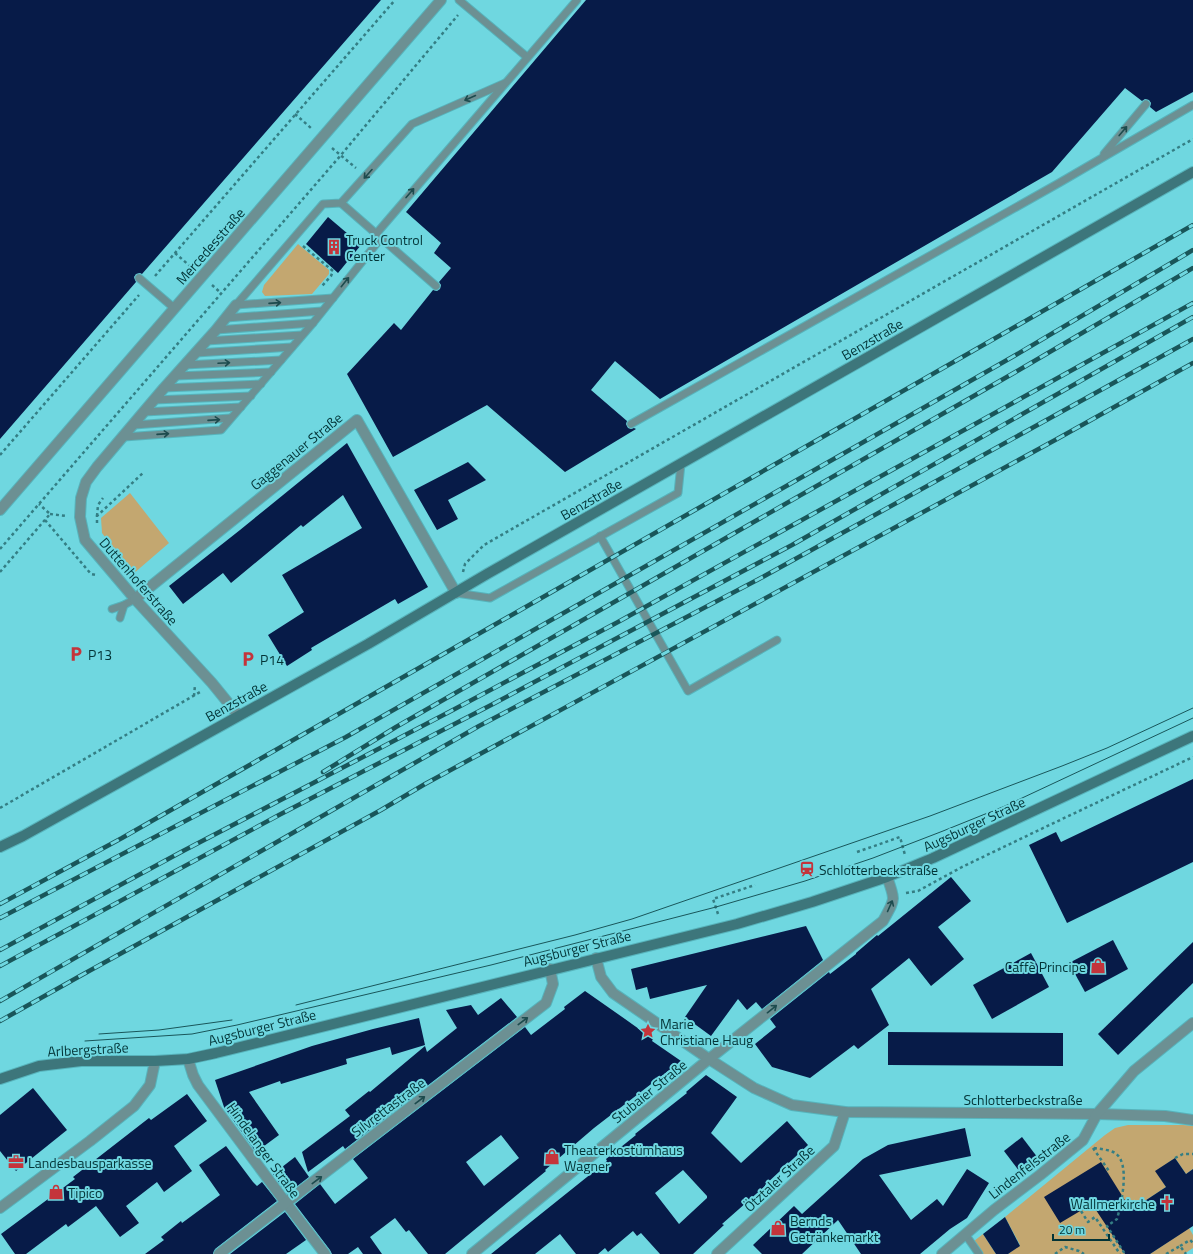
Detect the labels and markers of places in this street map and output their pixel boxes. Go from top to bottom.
place label: Truck Control Center [346,229,423,266]
building icon: Truck Control Center [325,238,343,256]
place label: P13 [88,644,112,665]
parking icon: P13 [67,645,85,663]
place label: P14 [260,649,284,670]
parking icon: P14 [239,650,257,668]
place label: Schlotterbeckstraße [819,859,938,880]
station icon: Schlotterbeckstraße [798,860,816,878]
place label: Caffè Principe [1005,956,1086,977]
shop icon: Caffè Principe [1089,957,1107,975]
place label: Marie Christiane Haug [660,1013,753,1050]
place icon: Marie Christiane Haug [639,1022,657,1040]
place label: Theaterkostümhaus Wagner [564,1139,683,1176]
shop icon: Theaterkostümhaus Wagner [543,1148,561,1166]
place label: Landesbausparkasse [28,1152,152,1173]
office icon: Landesbausparkasse [7,1153,25,1171]
place label: Tipico [68,1182,102,1203]
shop icon: Tipico [47,1183,65,1201]
place label: Wallmerkirche [1071,1193,1155,1214]
church icon: Wallmerkirche [1158,1194,1176,1212]
place label: Bernds Getränkemarkt [790,1210,879,1247]
shop icon: Bernds Getränkemarkt [769,1219,787,1237]

